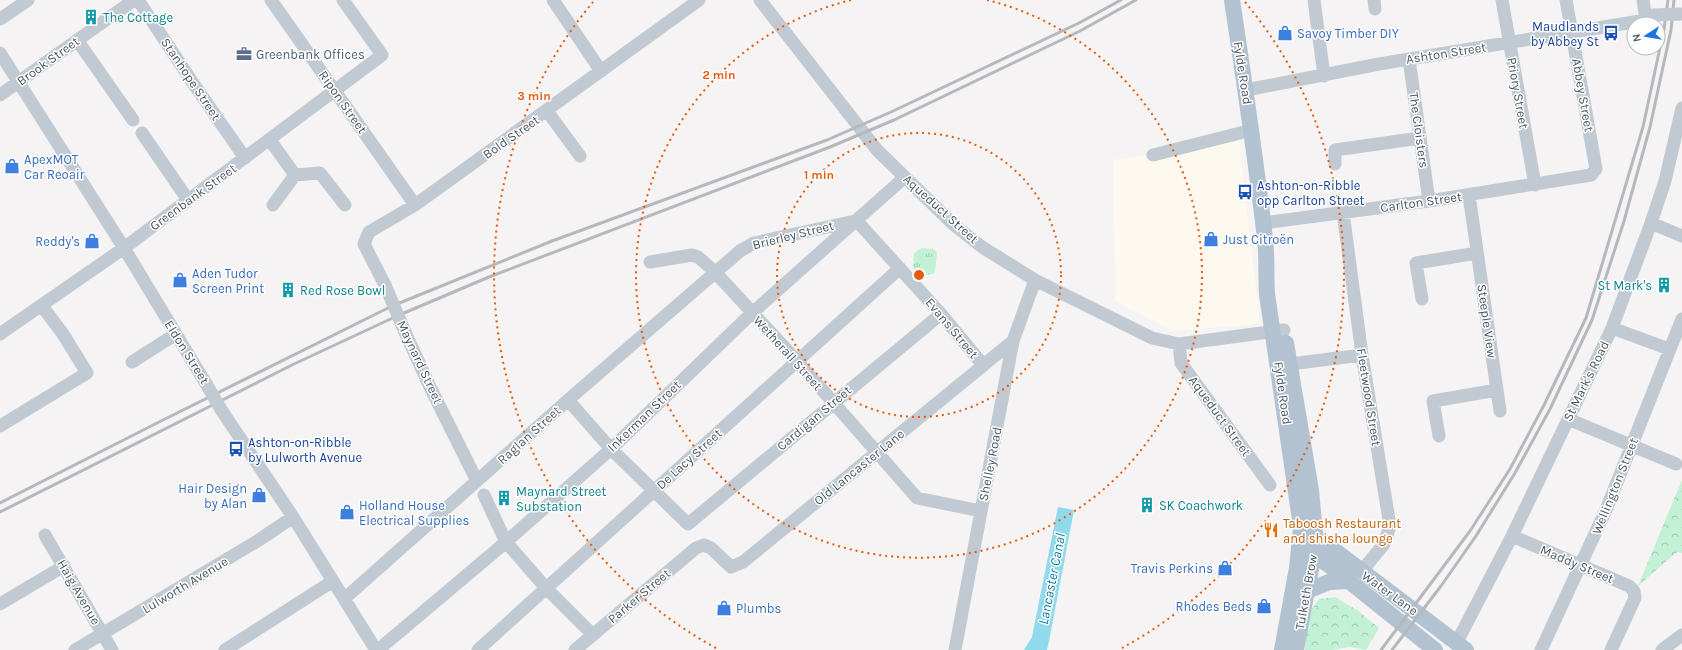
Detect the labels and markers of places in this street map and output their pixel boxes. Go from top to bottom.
building icon: The Cottage [82,8,100,26]
place label: The Cottage [103,10,173,25]
place label: Maudlands by Abbey St [1531,19,1599,49]
shop icon: Savoy Timber DIY [1276,24,1294,42]
bus stop icon: Maudlands by Abbey St [1602,24,1620,42]
place label: Savoy Timber DIY [1297,26,1399,41]
office icon: Greenbank Offices [235,45,253,63]
place label: Greenbank Offices [256,47,365,62]
place label: ApexMOT Car Reoair [24,152,85,182]
shop icon: ApexMOT Car Reoair [3,157,21,175]
place label: Ashton-on-Ribble opp Carlton Street [1257,178,1365,208]
bus stop icon: Ashton-on-Ribble opp Carlton Street [1236,183,1254,201]
shop icon: Just Citroën [1202,230,1220,248]
shop icon: Reddy's [83,232,101,250]
place label: Just Citroën [1223,232,1294,247]
place label: Reddy's [35,234,80,249]
place label: Aden Tudor Screen Print [192,266,264,296]
centre of rings [912,268,926,282]
shop icon: Aden Tudor Screen Print [171,271,189,289]
building icon: St Mark's [1655,276,1673,294]
place label: St Mark's [1597,278,1652,293]
building icon: Red Rose Bowl [279,281,297,299]
place label: Red Rose Bowl [300,283,385,298]
place label: Ashton-on-Ribble by Lulworth Avenue [248,435,363,465]
bus stop icon: Ashton-on-Ribble by Lulworth Avenue [227,440,245,458]
place label: Hair Design by Alan [178,481,247,511]
place label: Maynard Street Substation [516,484,607,514]
shop icon: Hair Design by Alan [250,486,268,504]
building icon: Maynard Street Substation [495,489,513,507]
building icon: SK Coachwork [1138,496,1156,514]
place label: Holland House Electrical Supplies [359,498,469,528]
place label: SK Coachwork [1159,498,1243,513]
shop icon: Holland House Electrical Supplies [338,503,356,521]
place label: Taboosh Restaurant and shisha lounge [1283,516,1401,546]
restaurant icon: Taboosh Restaurant and shisha lounge [1262,521,1280,539]
shop icon: Travis Perkins [1216,559,1234,577]
place label: Travis Perkins [1131,561,1213,576]
shop icon: Rhodes Beds [1255,597,1273,615]
shop icon: Plumbs [715,599,733,617]
place label: Rhodes Beds [1176,599,1252,614]
place label: Plumbs [736,601,782,616]

